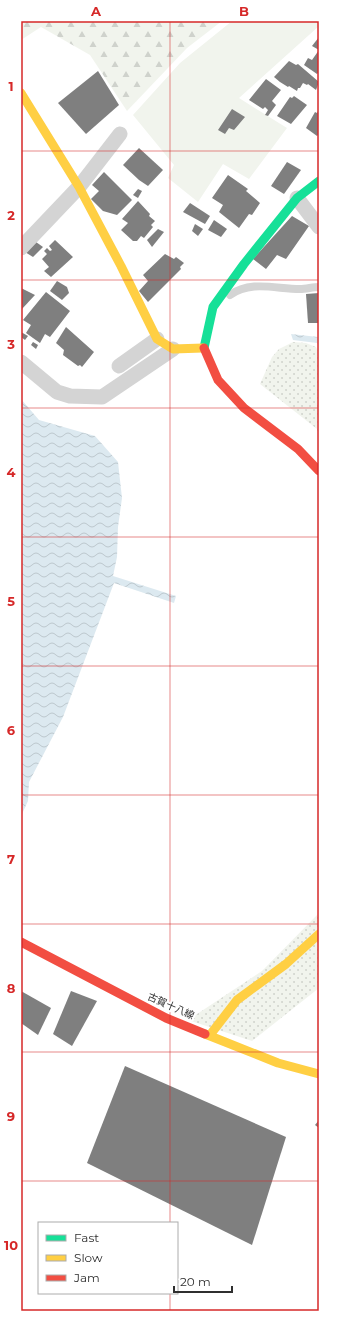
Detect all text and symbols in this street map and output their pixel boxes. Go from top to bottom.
text: A [90,3,102,19]
text: B [239,3,249,19]
text: 1 [8,78,14,94]
text: 2 [7,207,15,223]
text: 3 [6,336,15,352]
text: 4 [7,464,16,480]
text: 5 [7,593,15,609]
text: 6 [7,722,16,738]
text: 7 [7,851,15,867]
text: 8 [7,980,16,996]
street label: 古賀十八線 [146,990,196,1022]
text: 9 [7,1108,15,1124]
legend [38,1222,178,1294]
text: Fast [74,1230,99,1245]
text: 10 [4,1237,18,1253]
text: Slow [74,1250,103,1265]
scale bar [174,1268,232,1294]
text: Jam [73,1270,100,1285]
text: 20 m [180,1274,211,1289]

